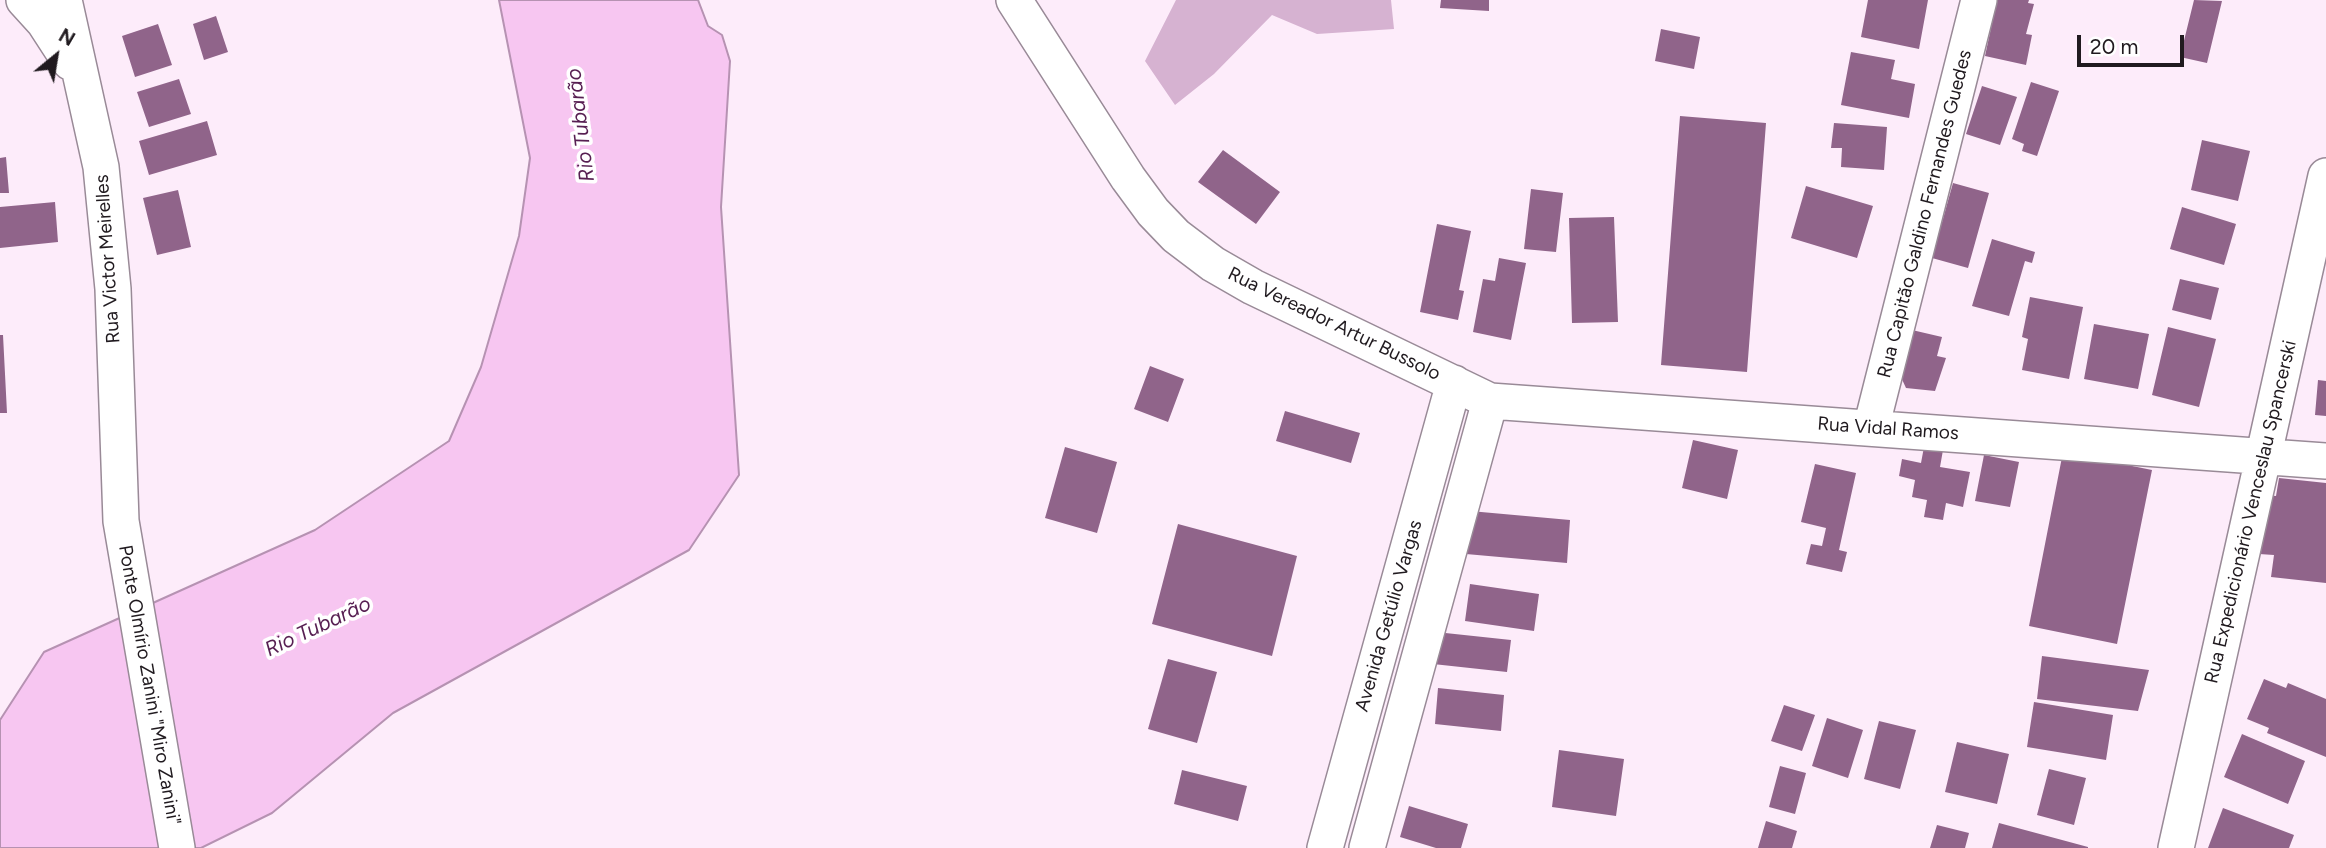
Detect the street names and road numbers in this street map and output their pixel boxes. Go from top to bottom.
street label: Rua Capitão Galdino Fernandes Guedes [1873,48,1977,380]
street label: Rua Victor Meirelles [91,174,125,344]
street label: Rua Vereador Artur Bussolo [1224,263,1444,385]
street label: Rua Expedicionário Venceslau Spancerski [2200,338,2302,686]
street label: Rua Vidal Ramos [1816,413,1960,445]
street label: Avenida Getúlio Vargas [1351,518,1427,714]
street label: Ponte Olmírio Zanini "Miro Zanini" [113,543,185,827]

